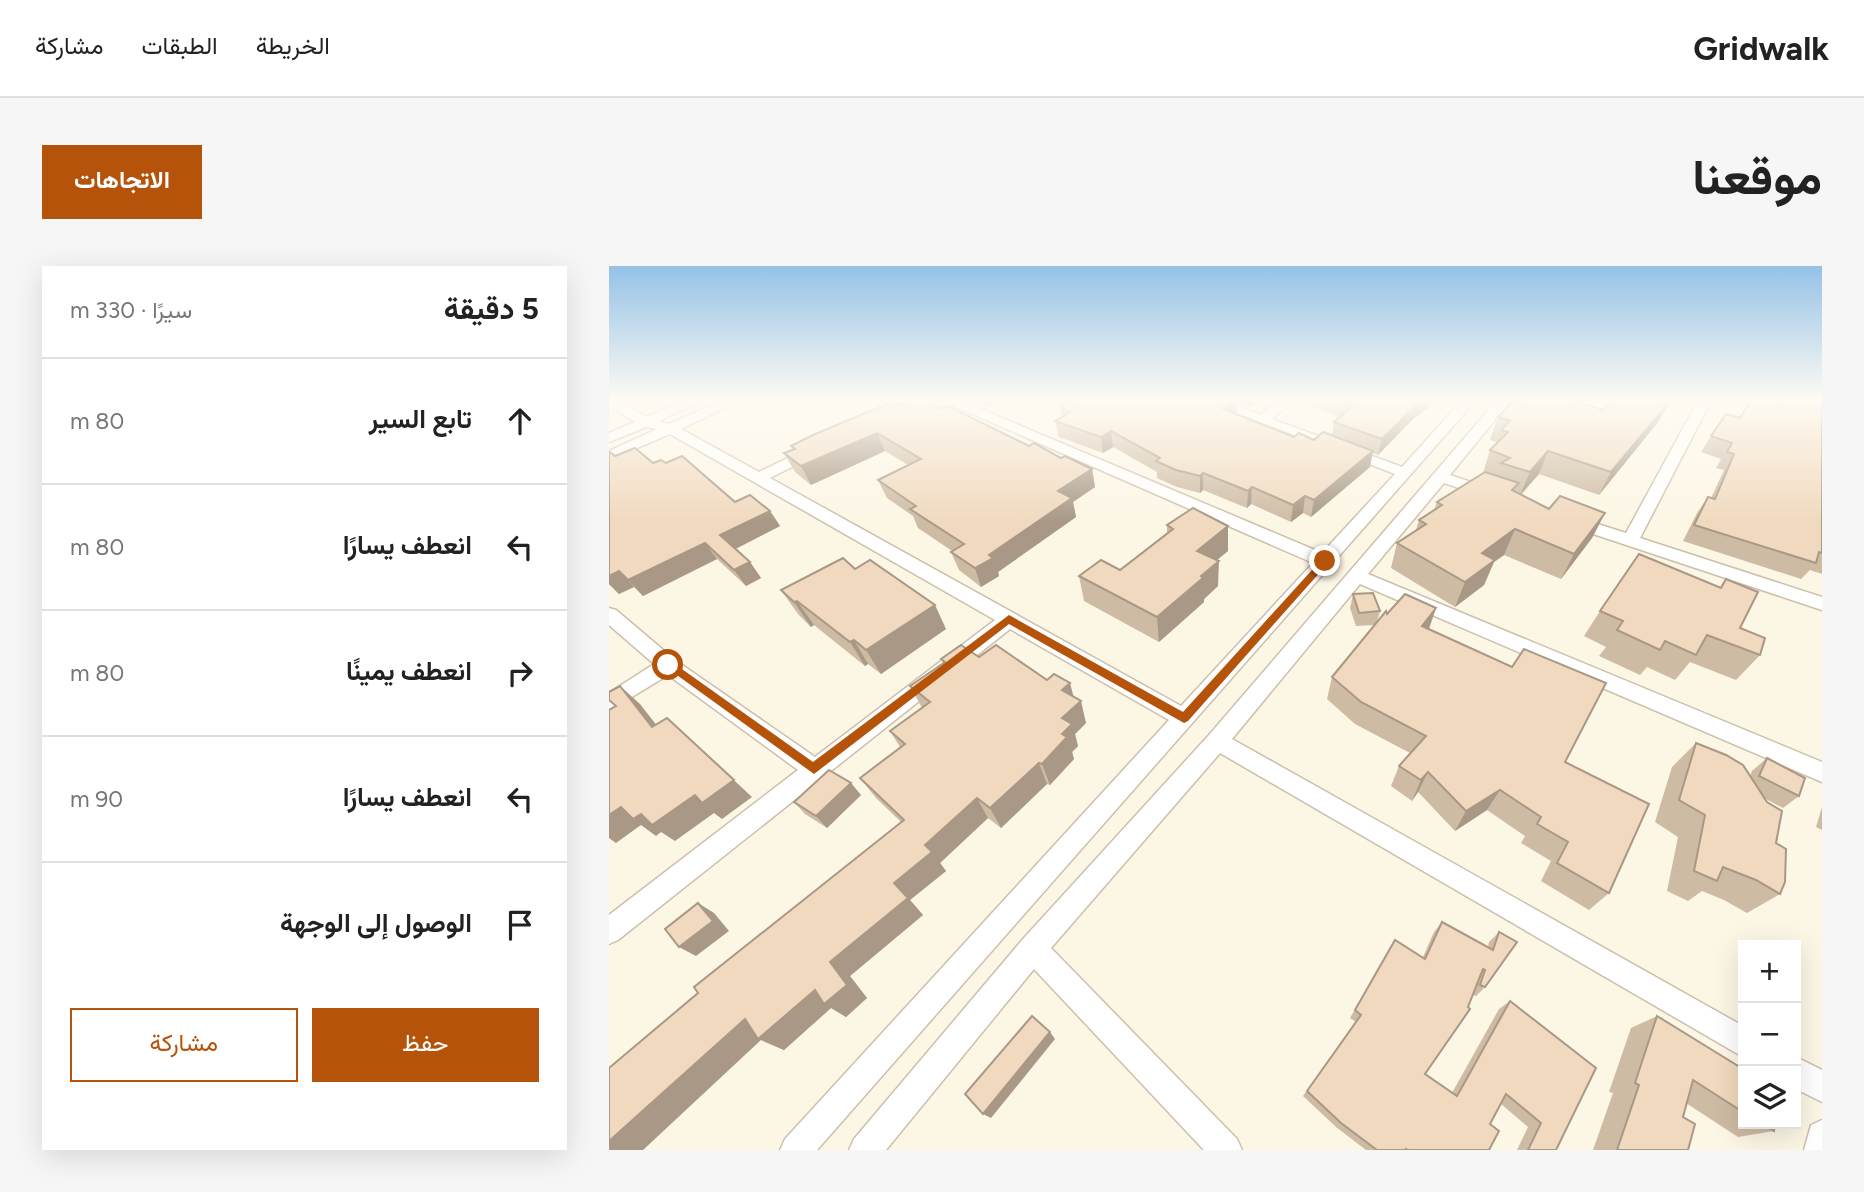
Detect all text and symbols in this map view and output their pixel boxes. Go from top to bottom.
text: Gridwalk [1693,29,1829,68]
text: مشاركة [35,31,103,60]
text: الطبقات [141,31,218,60]
text: الخريطة [256,31,330,60]
button: الاتجاهات [42,145,202,219]
text: موقعنا [1692,147,1822,206]
text: 5 دقيقة [444,290,539,327]
text: سيرًا · 330 m [70,296,192,324]
icon: ahead [501,402,539,440]
text: تابع السير [369,403,472,435]
text: 80 m [70,407,124,435]
icon: left [501,528,539,566]
text: انعطف يسارًا [343,529,472,561]
text: 80 m [70,533,124,561]
route end [1309,545,1340,576]
route start [652,649,683,680]
icon: right [501,654,539,692]
text: انعطف يمينًا [346,655,472,687]
text: 80 m [70,659,124,687]
icon: left [501,780,539,818]
text: انعطف يسارًا [343,781,472,813]
text: 90 m [70,785,123,813]
icon: arrive [501,906,539,944]
text: الوصول إلى الوجهة [280,907,472,939]
map controls [1738,940,1801,1129]
button: + [1738,940,1801,1003]
button: − [1738,1003,1801,1066]
button: مشاركة [70,1008,298,1082]
button: حفظ [312,1008,539,1082]
button: layers [1738,1066,1801,1129]

